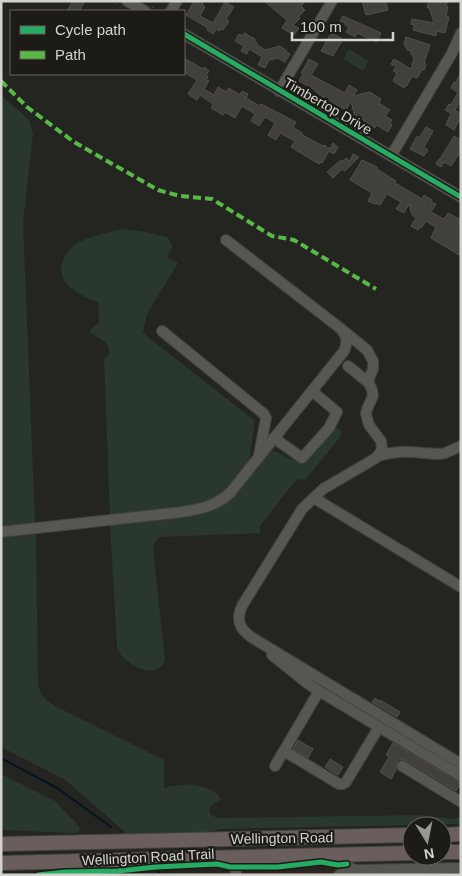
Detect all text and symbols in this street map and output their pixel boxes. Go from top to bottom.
legend [10,10,185,75]
scale bar [292,10,393,42]
text: 100 m [300,18,342,35]
text: Cycle path [55,21,126,38]
text: Path [55,46,86,63]
street label: Timbertop Drive [281,74,375,138]
north arrow [402,816,452,866]
street label: Wellington Road [231,829,333,847]
text: N [423,845,436,863]
street label: Wellington Road Trail [81,846,215,868]

